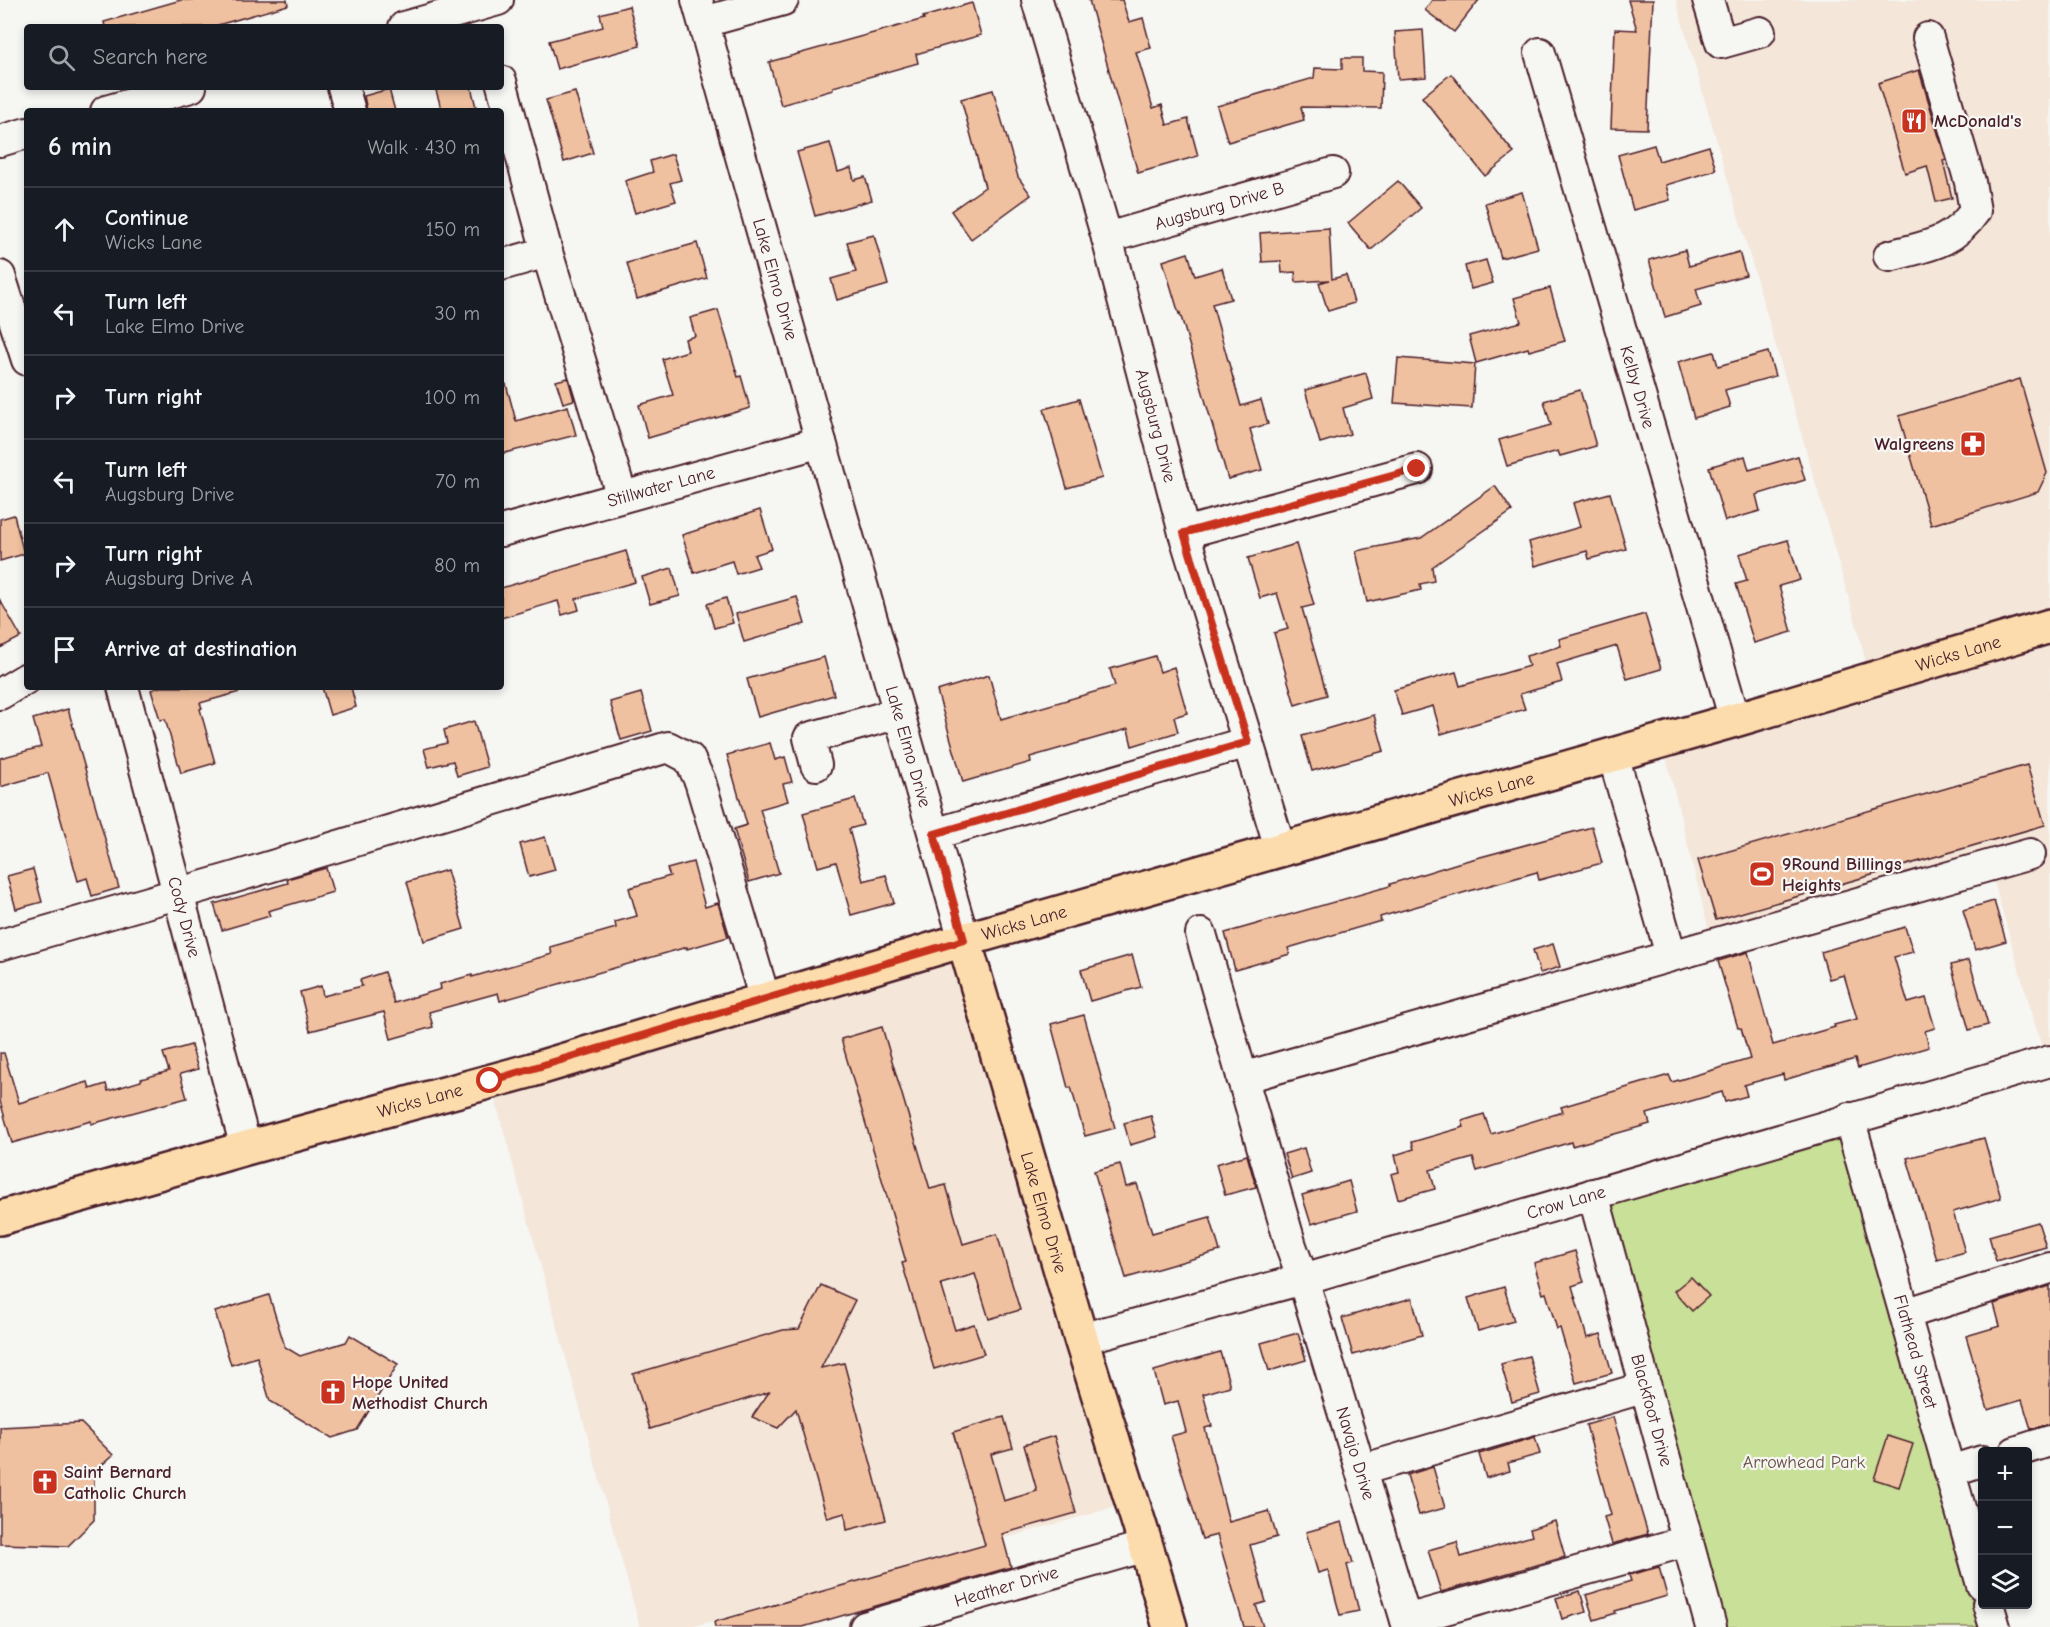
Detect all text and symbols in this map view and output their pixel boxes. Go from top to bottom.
search box [24,24,504,90]
icon: search [45,41,78,74]
text: Search here [93,44,208,70]
restaurant icon: McDonald's [1899,106,1929,136]
place label: McDonald's [1934,111,2022,132]
text: 6 min [48,132,112,162]
text: Walk · 430 m [368,136,480,159]
street label: Augsburg Drive B [1152,178,1287,235]
text: Continue [105,205,188,231]
icon: ahead [48,213,81,246]
street label: Lake Elmo Drive [748,216,802,343]
text: 150 m [426,218,480,241]
text: Wicks Lane [105,231,202,254]
text: Turn left [105,289,187,315]
icon: left [48,297,81,330]
text: 30 m [434,302,480,325]
text: Lake Elmo Drive [105,315,244,338]
street label: Kelby Drive [1615,343,1659,431]
street label: Augsburg Drive [1131,367,1180,485]
icon: right [48,381,81,414]
text: Turn right [105,384,202,410]
text: 100 m [425,386,480,409]
pharmacy icon: Walgreens [1958,429,1988,459]
place label: Walgreens [1875,434,1954,455]
route end [1403,455,1429,481]
text: Turn left [105,457,187,483]
street label: Stillwater Lane [605,462,717,512]
icon: left [48,465,81,498]
text: 70 m [435,470,480,493]
text: Augsburg Drive [105,483,234,506]
text: Turn right [105,541,202,567]
icon: right [48,549,81,582]
text: 80 m [434,554,480,577]
text: Augsburg Drive A [105,567,253,590]
street label: Wicks Lane [1913,631,2003,676]
icon: arrive [48,633,81,666]
text: Arrive at destination [105,636,297,662]
street label: Lake Elmo Drive [881,684,935,810]
street label: Wicks Lane [1447,768,1537,812]
place label: 9Round Billings Heights [1782,854,1902,896]
sports icon: 9Round Billings Heights [1747,859,1777,889]
street label: Cody Drive [163,874,205,960]
street label: Wicks Lane [979,901,1069,945]
route start [476,1067,502,1093]
street label: Wicks Lane [375,1079,465,1123]
street label: Lake Elmo Drive [1016,1150,1071,1276]
street label: Crow Lane [1524,1181,1608,1224]
street label: Flathead Street [1889,1292,1941,1412]
street label: Blackfoot Drive [1626,1352,1677,1469]
place label: Hope United Methodist Church [352,1372,488,1414]
church icon: Hope United Methodist Church [318,1377,348,1407]
street label: Navajo Drive [1331,1404,1379,1503]
map controls [1978,1447,2032,1609]
button: + [1978,1447,2032,1501]
park label: Arrowhead Park [1743,1452,1866,1473]
place label: Saint Bernard Catholic Church [64,1462,187,1504]
church icon: Saint Bernard Catholic Church [30,1467,60,1497]
button: − [1978,1501,2032,1555]
button: layers [1978,1555,2032,1609]
street label: Heather Drive [952,1562,1061,1612]

